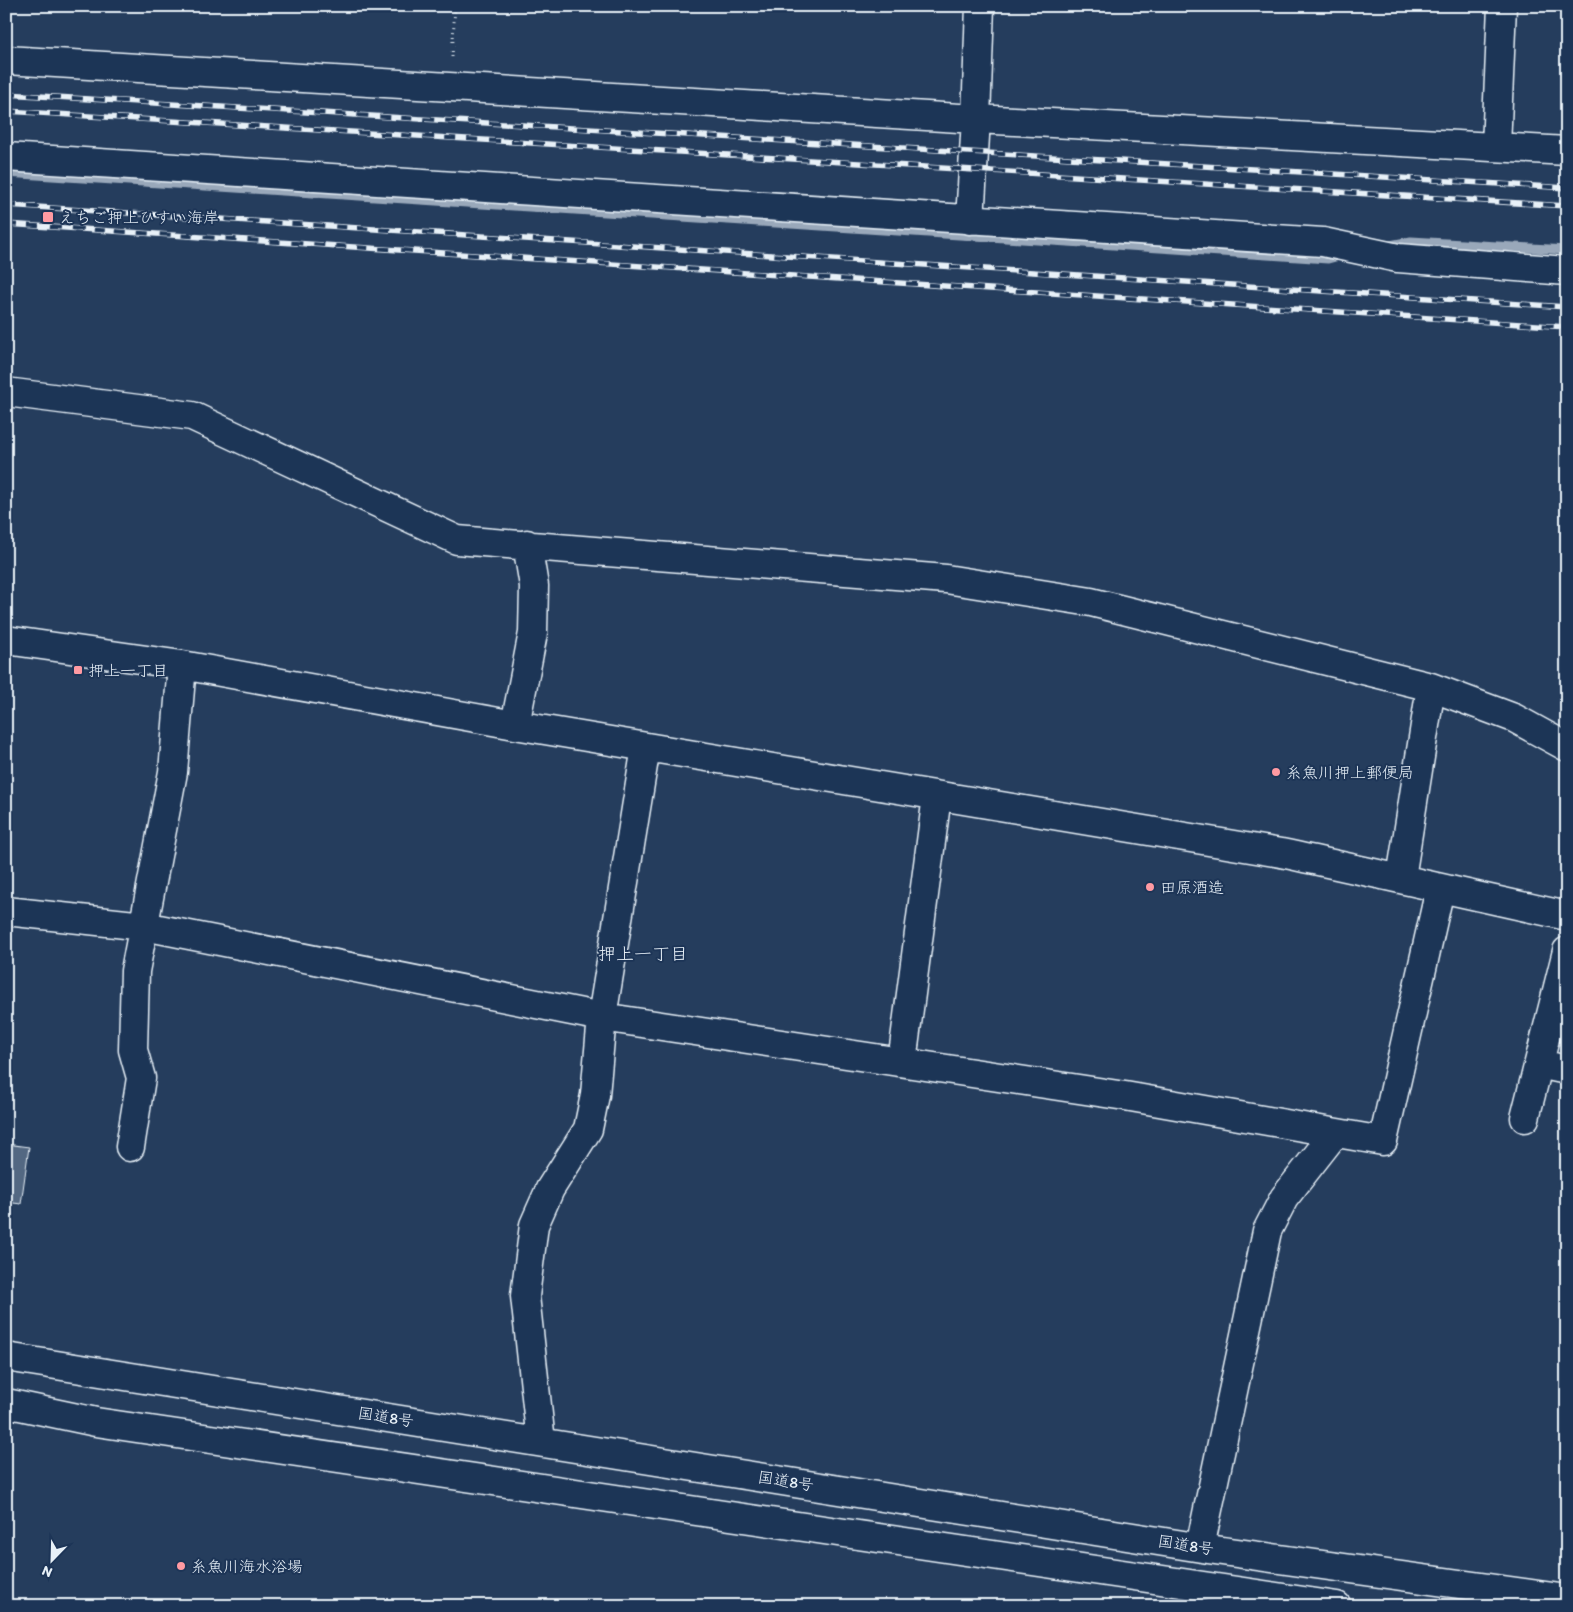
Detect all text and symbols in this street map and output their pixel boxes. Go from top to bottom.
place label: えちご押上ひすい海岸 [59,208,219,227]
marker: えちご押上ひすい海岸 [41,210,55,224]
place label: 押上一丁目 [88,661,168,680]
marker: 押上一丁目 [72,664,84,676]
place label: 糸魚川押上郵便局 [1286,763,1414,782]
marker: 糸魚川押上郵便局 [1270,766,1282,778]
place label: 田原酒造 [1160,878,1224,897]
marker: 田原酒造 [1144,881,1156,893]
district label: 押上一丁目 [598,943,688,965]
street label: 国道8号 [356,1403,416,1431]
street label: 国道8号 [756,1467,816,1495]
street label: 国道8号 [1156,1531,1216,1559]
north arrow [28,1534,78,1584]
place label: 糸魚川海水浴場 [191,1557,303,1576]
marker: 糸魚川海水浴場 [175,1560,187,1572]
text: N [39,1562,55,1581]

